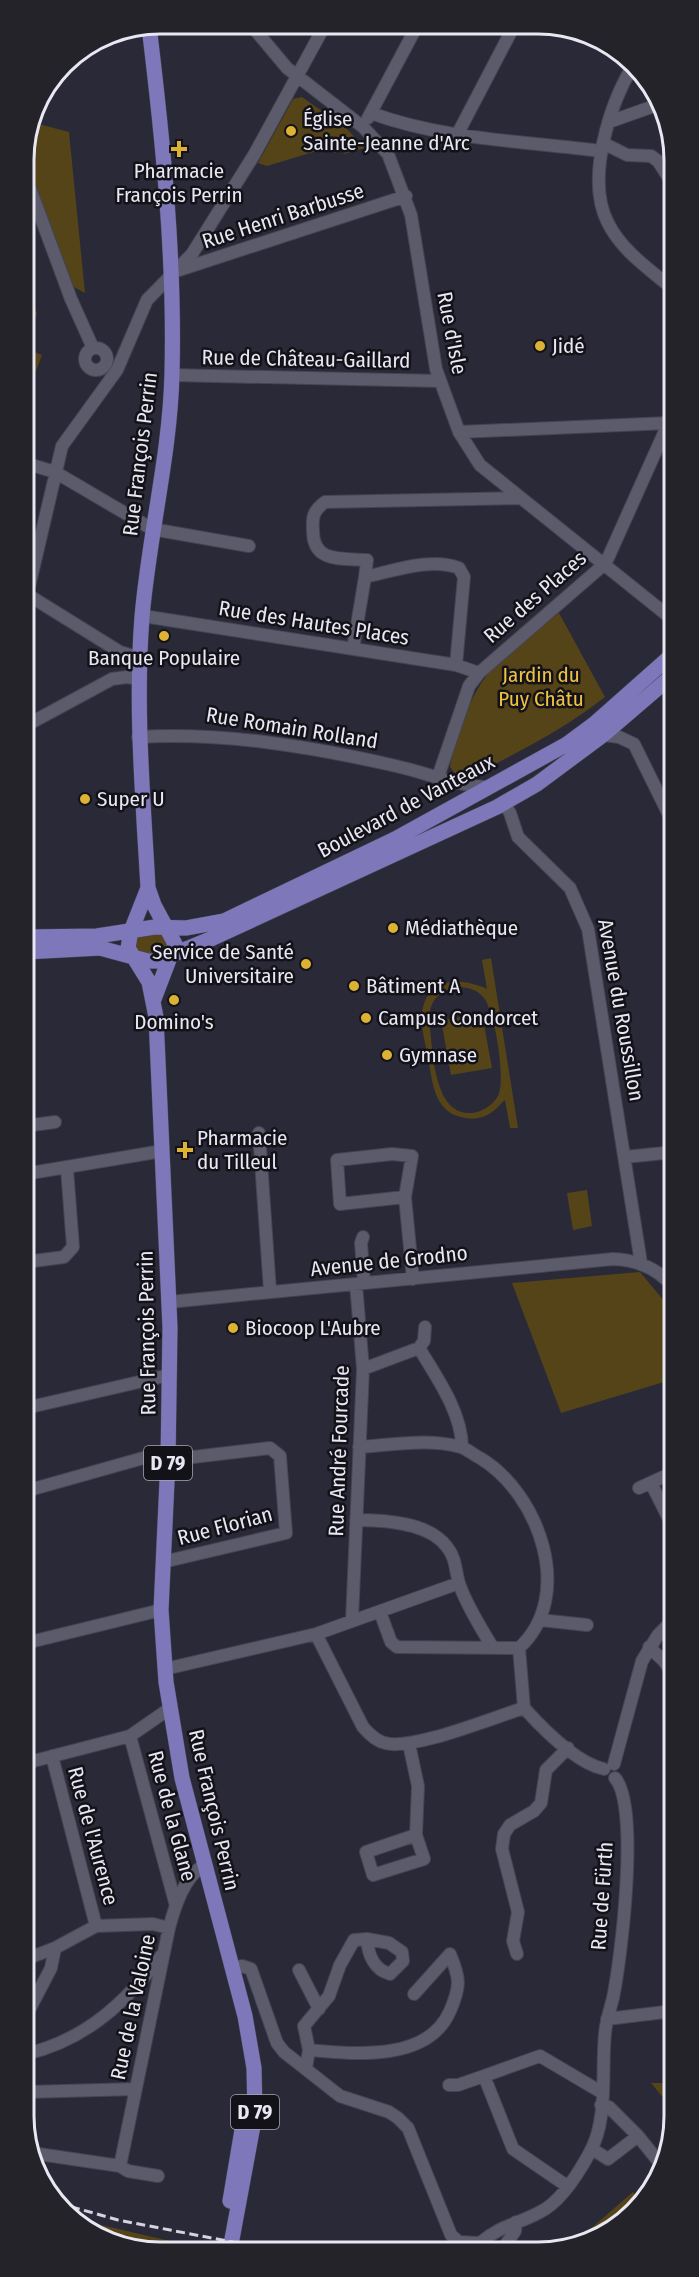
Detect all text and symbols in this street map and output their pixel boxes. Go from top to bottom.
place label: Église Sainte-Jeanne d'Arc [303,106,470,156]
marker: Église Sainte-Jeanne d'Arc [284,124,298,138]
marker: Pharmacie François Perrin [172,142,186,156]
place label: Pharmacie François Perrin [115,158,243,208]
street label: Rue Henri Barbusse [199,178,367,254]
street label: Rue d'Isle [431,290,473,376]
place label: Jidé [552,333,585,359]
marker: Jidé [533,339,547,353]
street label: Rue de Château-Gaillard [201,344,411,374]
street label: Rue François Perrin [117,371,163,537]
street label: Rue des Places [478,545,592,649]
street label: Rue des Hautes Places [217,595,411,651]
marker: Banque Populaire [157,629,171,643]
place label: Banque Populaire [88,645,240,671]
park label: Jardin du Puy Châtu [498,662,584,712]
street label: Rue Romain Rolland [204,702,380,754]
street label: Boulevard de Vanteaux [313,748,500,864]
place label: Super U [97,786,165,812]
marker: Super U [78,792,92,806]
place label: Médiathèque [405,915,518,941]
street label: Avenue du Roussillon [592,917,650,1103]
marker: Médiathèque [386,921,400,935]
place label: Service de Santé Universitaire [152,939,294,989]
marker: Service de Santé Universitaire [299,957,313,971]
place label: Bâtiment A [366,973,460,999]
marker: Bâtiment A [347,979,361,993]
marker: Domino's [167,993,181,1007]
place label: Campus Condorcet [378,1005,538,1031]
place label: Domino's [134,1009,214,1035]
marker: Campus Condorcet [359,1011,373,1025]
place label: Gymnase [399,1042,477,1068]
marker: Gymnase [380,1048,394,1062]
place label: Pharmacie du Tilleul [197,1125,287,1175]
marker: Pharmacie du Tilleul [178,1143,192,1157]
street label: Avenue de Grodno [309,1240,469,1282]
street label: Rue François Perrin [133,1250,161,1416]
place label: Biocoop L'Aubre [245,1315,381,1341]
marker: Biocoop L'Aubre [226,1321,240,1335]
street label: Rue André Fourcade [323,1365,355,1537]
road number: D 79 [144,1446,192,1480]
street label: Rue Florian [175,1501,275,1551]
street label: Rue François Perrin [183,1727,245,1893]
street label: Rue de la Glane [142,1748,202,1884]
street label: Rue de l'Aurence [62,1764,124,1908]
street label: Rue de Fürth [585,1841,619,1951]
street label: Rue de la Valoine [105,1932,161,2082]
road number: D 79 [231,2095,279,2129]

